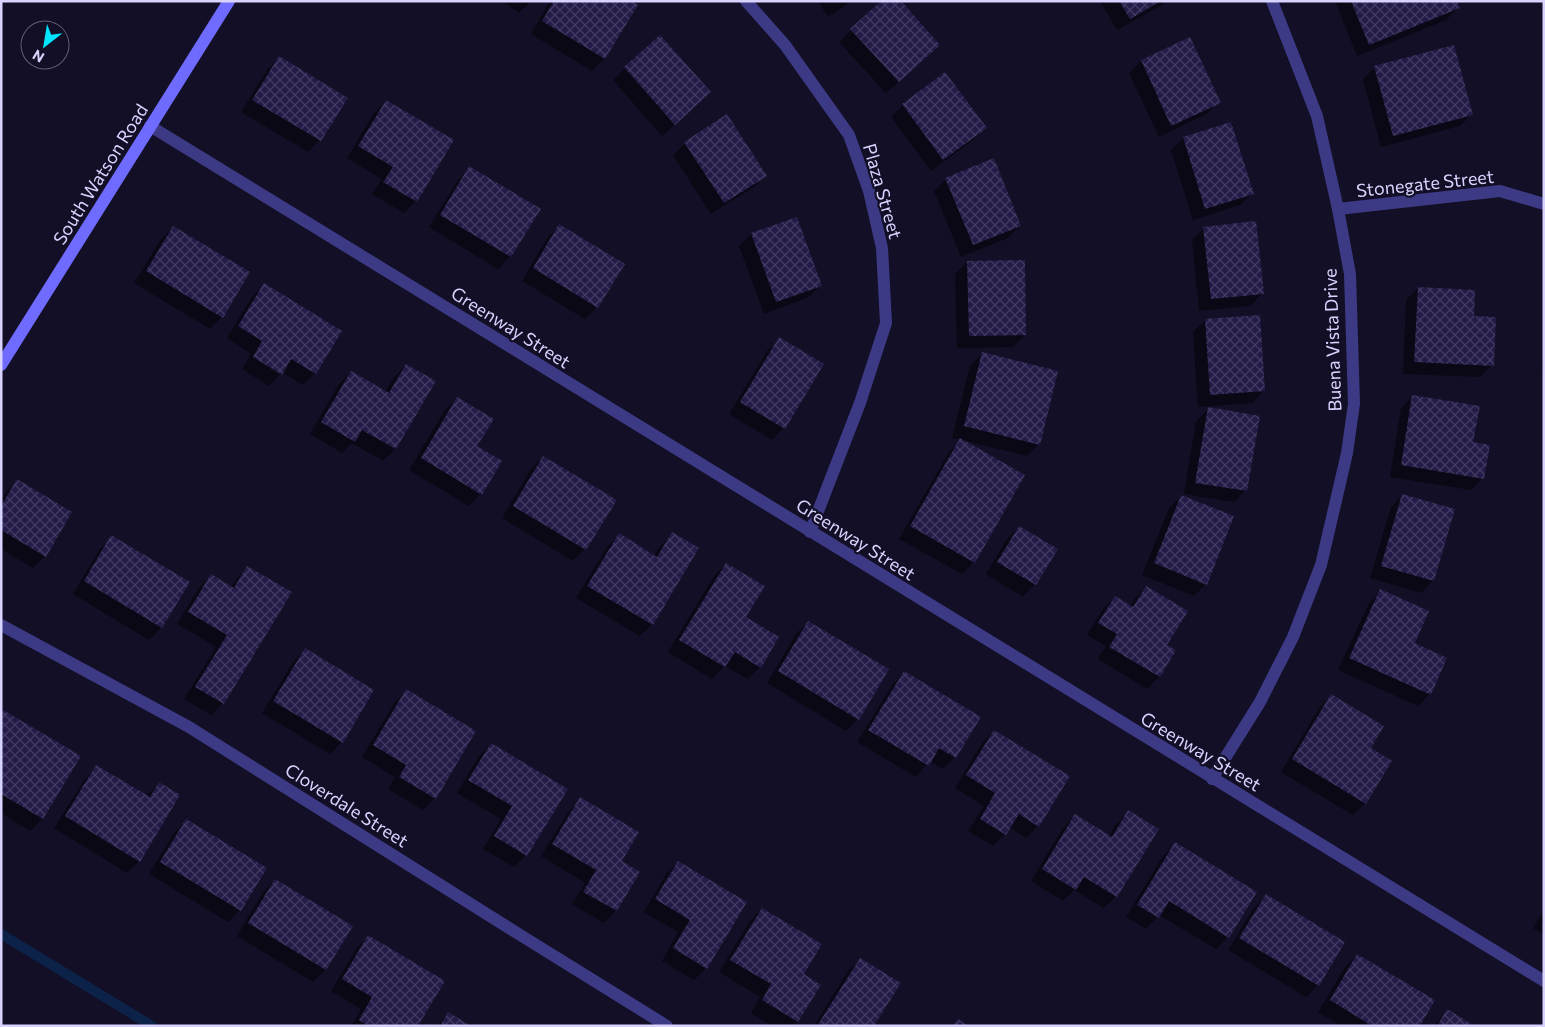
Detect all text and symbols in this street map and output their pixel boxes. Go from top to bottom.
north arrow [20,20,70,70]
text: N [29,47,47,67]
street label: South Watson Road [48,100,152,248]
street label: Plaza Street [859,141,907,241]
street label: Stonegate Street [1355,165,1495,201]
street label: Buena Vista Drive [1319,268,1345,412]
street label: Greenway Street [447,282,575,372]
street label: Greenway Street [792,494,920,584]
street label: Greenway Street [1137,706,1265,796]
street label: Cloverdale Street [281,758,413,852]

